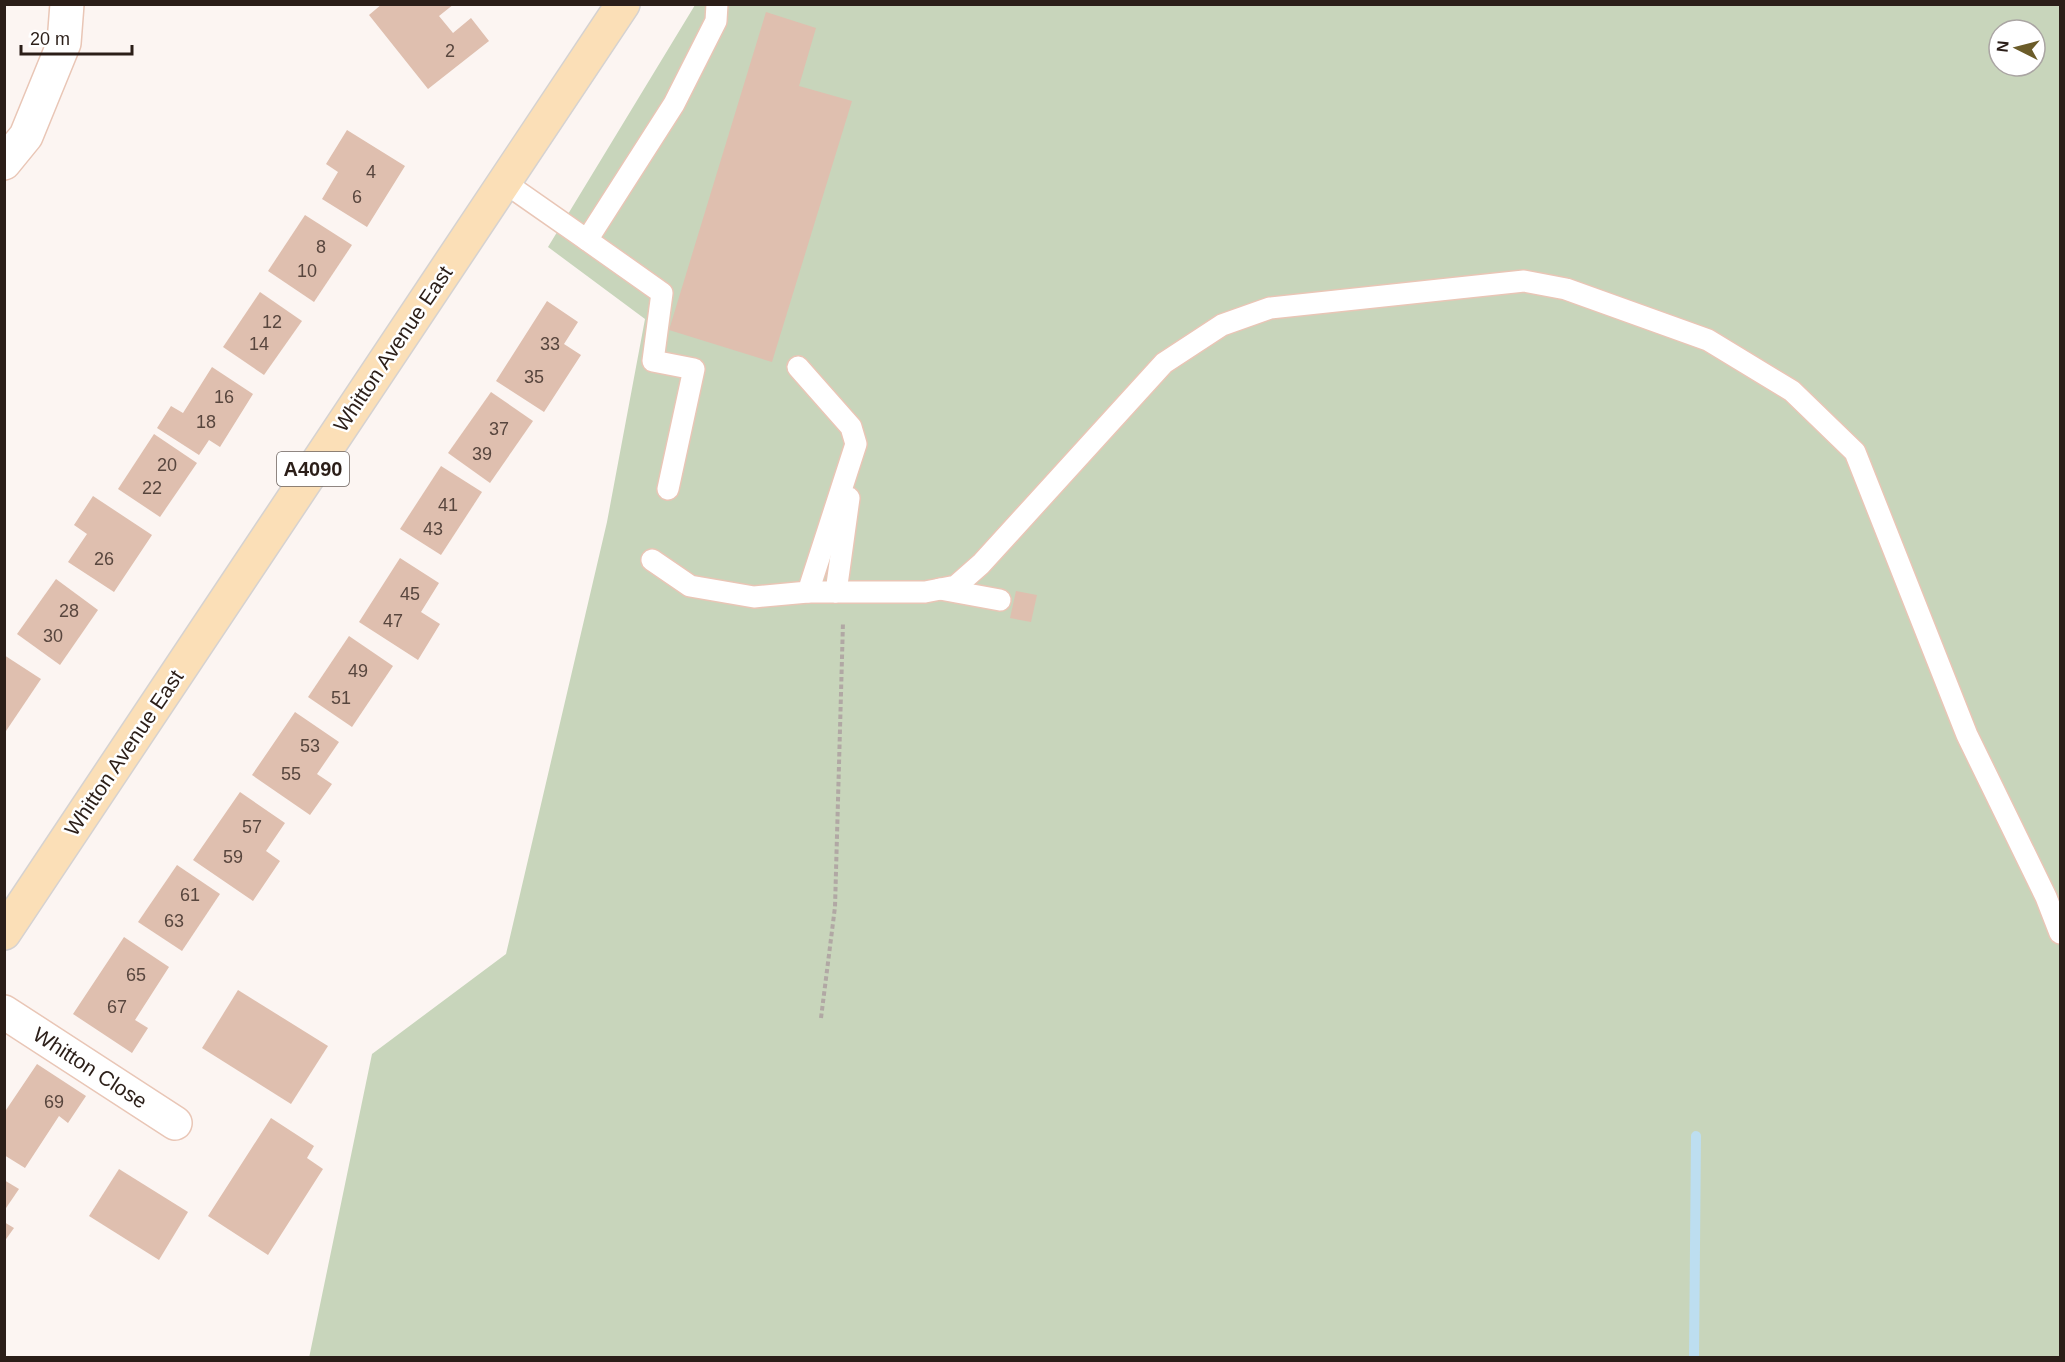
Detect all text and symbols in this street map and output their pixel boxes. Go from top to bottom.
scale bar [21,18,132,56]
north arrow [1987,18,2047,78]
text: 20 m [30,29,70,49]
text: N [1994,40,2012,53]
house number: 2 [445,41,455,61]
house number: 4 [366,162,376,182]
house number: 6 [352,187,362,207]
house number: 8 [316,237,326,257]
house number: 10 [297,261,317,281]
street label: Whitton Avenue East [329,262,457,436]
house number: 12 [262,312,282,332]
house number: 14 [249,334,269,354]
house number: 33 [540,334,560,354]
house number: 35 [524,367,544,387]
house number: 16 [214,387,234,407]
house number: 18 [196,412,216,432]
house number: 37 [489,419,509,439]
house number: 39 [472,444,492,464]
road number: A4090 [277,452,349,486]
house number: 20 [157,455,177,475]
house number: 22 [142,478,162,498]
house number: 41 [438,495,458,515]
house number: 43 [423,519,443,539]
house number: 26 [94,549,114,569]
house number: 45 [400,584,420,604]
house number: 28 [59,601,79,621]
house number: 47 [383,611,403,631]
house number: 30 [43,626,63,646]
house number: 49 [348,661,368,681]
street label: Whitton Avenue East [60,666,188,840]
house number: 51 [331,688,351,708]
house number: 53 [300,736,320,756]
house number: 55 [281,764,301,784]
house number: 57 [242,817,262,837]
house number: 59 [223,847,243,867]
house number: 61 [180,885,200,905]
house number: 63 [164,911,184,931]
house number: 65 [126,965,146,985]
house number: 67 [107,997,127,1017]
street label: Whitton Close [29,1022,151,1113]
house number: 69 [44,1092,64,1112]

